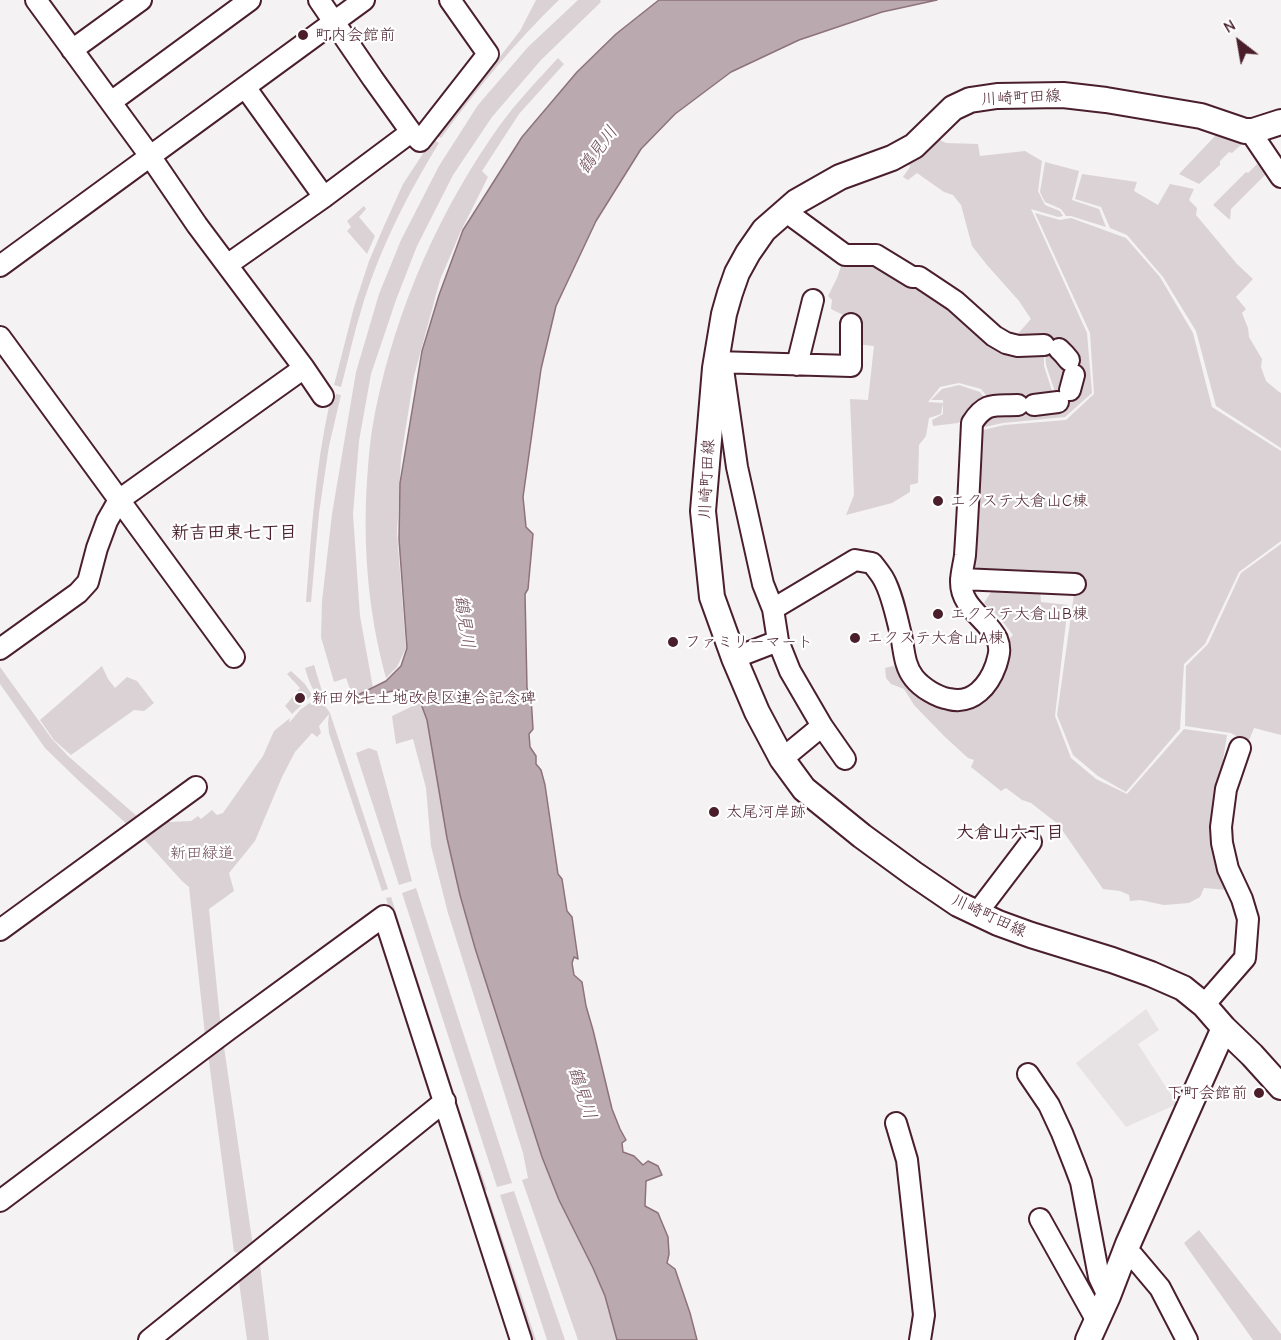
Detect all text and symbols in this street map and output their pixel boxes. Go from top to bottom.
north arrow [1209,12,1269,72]
text: N [1221,16,1239,37]
place label: 町内会館前 [315,25,395,45]
marker: 町内会館前 [296,28,310,42]
street label: 川崎町田線 [981,86,1061,110]
water label: 鶴見川 [573,122,623,178]
street label: 川崎町田線 [695,439,719,519]
place label: エクステ大倉山C棟 [950,491,1088,511]
marker: エクステ大倉山C棟 [931,494,945,508]
district label: 新吉田東七丁目 [171,522,297,544]
water label: 鶴見川 [450,594,478,650]
place label: エクステ大倉山B棟 [950,604,1088,624]
marker: エクステ大倉山B棟 [931,607,945,621]
place label: エクステ大倉山A棟 [867,628,1004,648]
marker: エクステ大倉山A棟 [848,631,862,645]
place label: ファミリーマート [685,632,813,652]
marker: ファミリーマート [666,635,680,649]
place label: 新田外七土地改良区連合記念碑 [312,688,536,708]
marker: 新田外七土地改良区連合記念碑 [293,691,307,705]
place label: 太尾河岸跡 [726,802,806,822]
marker: 太尾河岸跡 [707,805,721,819]
district label: 大倉山六丁目 [956,822,1064,844]
park label: 新田緑道 [170,843,234,863]
street label: 川崎町田線 [949,890,1029,942]
water label: 鶴見川 [563,1064,601,1122]
place label: 下町会館前 [1167,1083,1247,1103]
marker: 下町会館前 [1252,1086,1266,1100]

